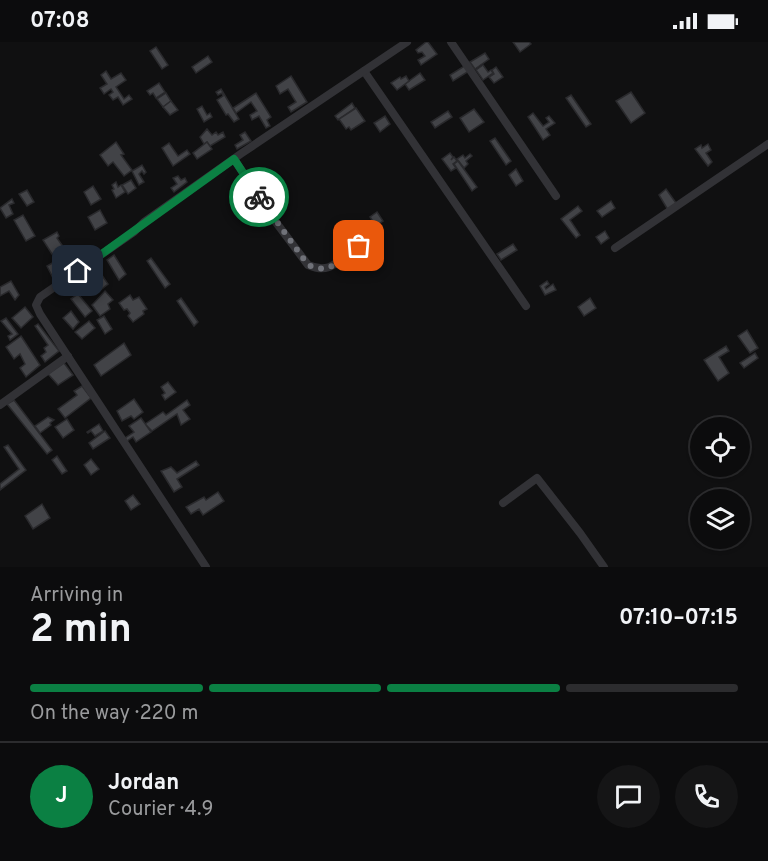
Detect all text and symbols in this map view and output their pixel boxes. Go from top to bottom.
text: 07:08 [30,8,90,35]
courier [229,167,289,227]
icon: bike [243,181,276,214]
pin [333,220,384,271]
icon: bag [342,229,375,262]
pin [52,245,103,296]
icon: home [61,254,94,287]
map controls [690,417,750,549]
button: locate [690,417,750,477]
button: layers [690,489,750,549]
text: Arriving in [30,583,123,609]
text: 07:10–07:15 [619,605,738,632]
text: 2 min [30,607,132,656]
text: On the way · 220 m [30,701,198,727]
button: chat [597,765,660,828]
button: phone [675,765,738,828]
text: Jordan [108,770,179,797]
text: J [55,783,68,810]
text: Courier · 4.9 [108,797,213,823]

